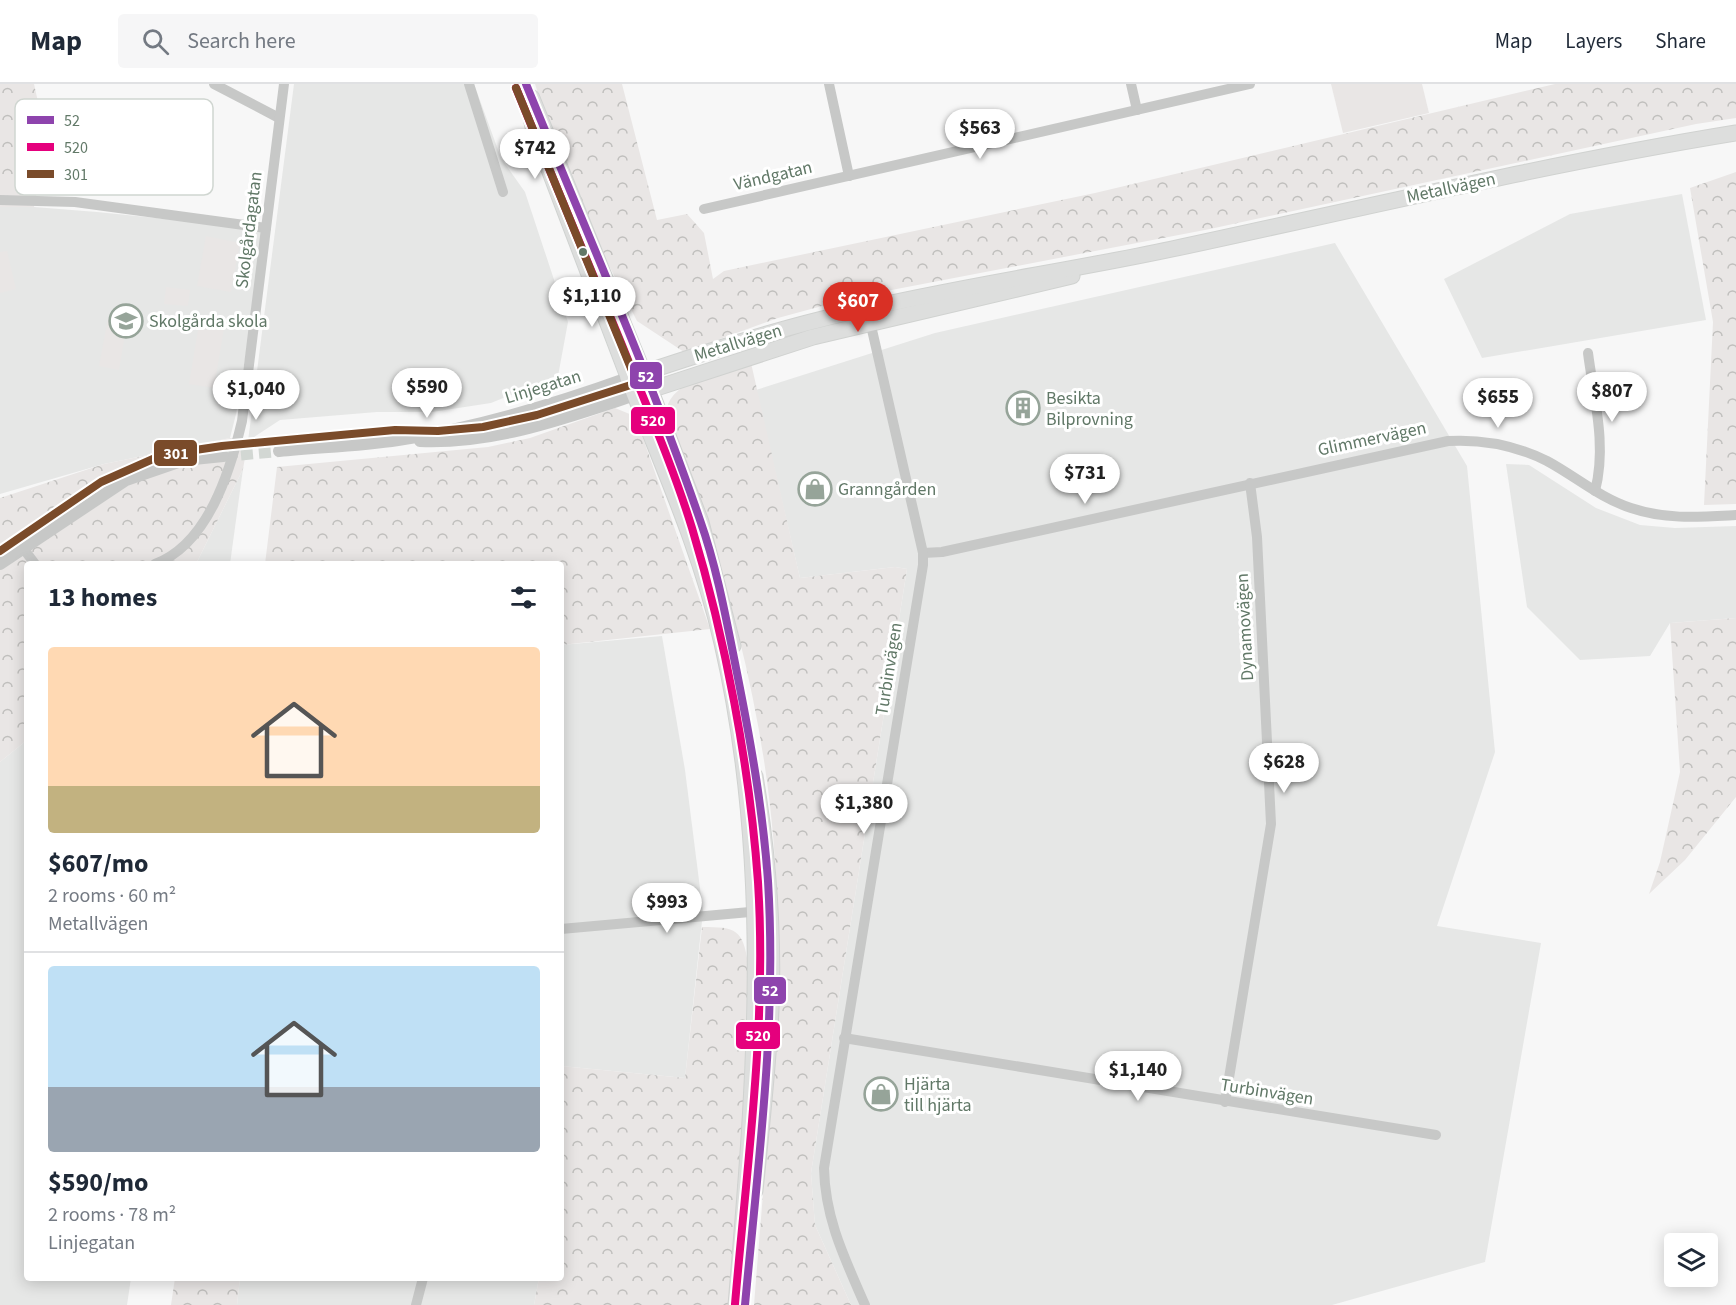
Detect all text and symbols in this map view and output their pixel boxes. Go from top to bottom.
search box [118,14,538,68]
text: Map [30,21,82,61]
icon: search [139,25,172,58]
text: Search here [187,25,296,57]
text: Map [1495,26,1532,56]
text: Layers [1565,26,1622,56]
text: Share [1655,26,1706,56]
legend [15,99,213,195]
pin: $563 [944,109,1016,160]
text: 52 [64,110,80,132]
text: $563 [959,114,1001,142]
pin: $742 [499,129,571,180]
text: $742 [514,134,556,162]
text: 520 [64,137,88,159]
street label: Vändgatan [731,155,815,197]
text: 301 [64,164,88,186]
street label: Metallvägen [1404,166,1498,210]
street label: Skolgårdagatan [229,170,269,290]
unlabelled marker [577,246,589,258]
pin: $1,110 [543,277,641,328]
text: $1,110 [563,282,621,310]
pin: $607 [822,282,894,333]
text: $607 [837,287,879,315]
school or university icon: Skolgårda skola [108,303,144,339]
place label: Skolgårda skola [149,309,268,334]
street label: Metallvägen [691,318,785,368]
line badge: 52 [629,361,663,390]
street label: Linjegatan [502,364,584,410]
text: 52 [638,366,654,388]
pin: $590 [391,368,463,419]
pin: $1,040 [207,370,305,421]
pin: $807 [1576,372,1648,423]
text: $590 [406,373,448,401]
text: $1,040 [227,375,285,403]
text: $807 [1591,377,1633,405]
pin: $655 [1462,378,1534,429]
text: $655 [1477,383,1519,411]
place label: Besikta Bilprovning [1046,386,1133,432]
building icon: Besikta Bilprovning [1005,390,1041,426]
line badge: 520 [630,406,676,435]
text: 520 [640,410,666,432]
street label: Glimmervägen [1315,415,1429,463]
line badge: 301 [153,439,198,467]
text: 301 [163,443,189,465]
pin: $731 [1049,454,1121,505]
text: $731 [1064,459,1106,487]
shop icon: Granngården [797,471,833,507]
place label: Granngården [838,477,936,502]
street label: Dynamovägen [1230,573,1260,681]
text: 13 homes [48,579,157,616]
icon: filters [507,581,540,614]
street label: Turbinvägen [869,621,909,717]
icon: home [240,686,348,794]
pin: $628 [1248,743,1320,794]
text: $628 [1263,748,1305,776]
pin: $1,380 [815,784,913,835]
text: $1,380 [835,789,893,817]
text: $607/mo [48,845,148,882]
text: 2 rooms · 60 m² [48,882,176,910]
pin: $993 [631,883,703,934]
text: $993 [646,888,688,916]
text: Metallvägen [48,910,149,938]
line badge: 52 [753,976,787,1005]
text: 52 [762,980,778,1002]
icon: home [240,1005,348,1113]
line badge: 520 [735,1021,781,1050]
text: 520 [745,1025,771,1047]
pin: $1,140 [1089,1051,1187,1102]
text: $1,140 [1109,1056,1167,1084]
place label: Hjärta till hjärta [904,1072,972,1118]
street label: Turbinvägen [1219,1072,1315,1112]
shop icon: Hjärta till hjärta [863,1076,899,1112]
text: $590/mo [48,1164,148,1201]
text: 2 rooms · 78 m² [48,1201,176,1229]
text: Linjegatan [48,1229,135,1257]
map controls [1664,1233,1718,1287]
button: layers [1664,1233,1718,1287]

